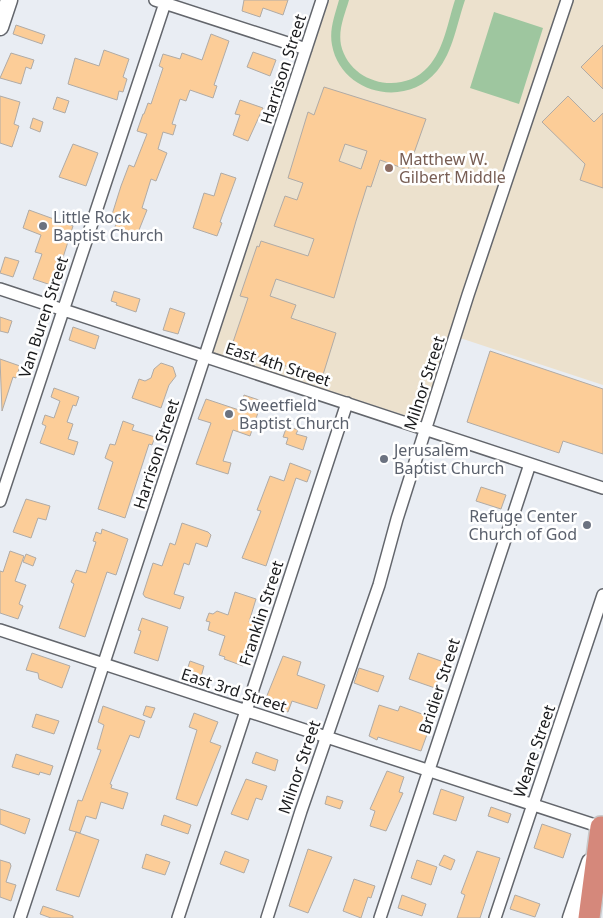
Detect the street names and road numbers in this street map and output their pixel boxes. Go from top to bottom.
street label: Harrison Street [255,11,311,127]
street label: Van Buren Street [13,253,73,381]
street label: Milnor Street [398,333,450,433]
street label: East 4th Street [223,337,333,391]
street label: Harrison Street [128,396,184,512]
street label: Franklin Street [234,558,288,668]
street label: Bridier Street [413,635,465,737]
street label: East 3rd Street [178,663,290,717]
street label: Weare Street [508,701,560,800]
street label: Milnor Street [273,717,325,817]

